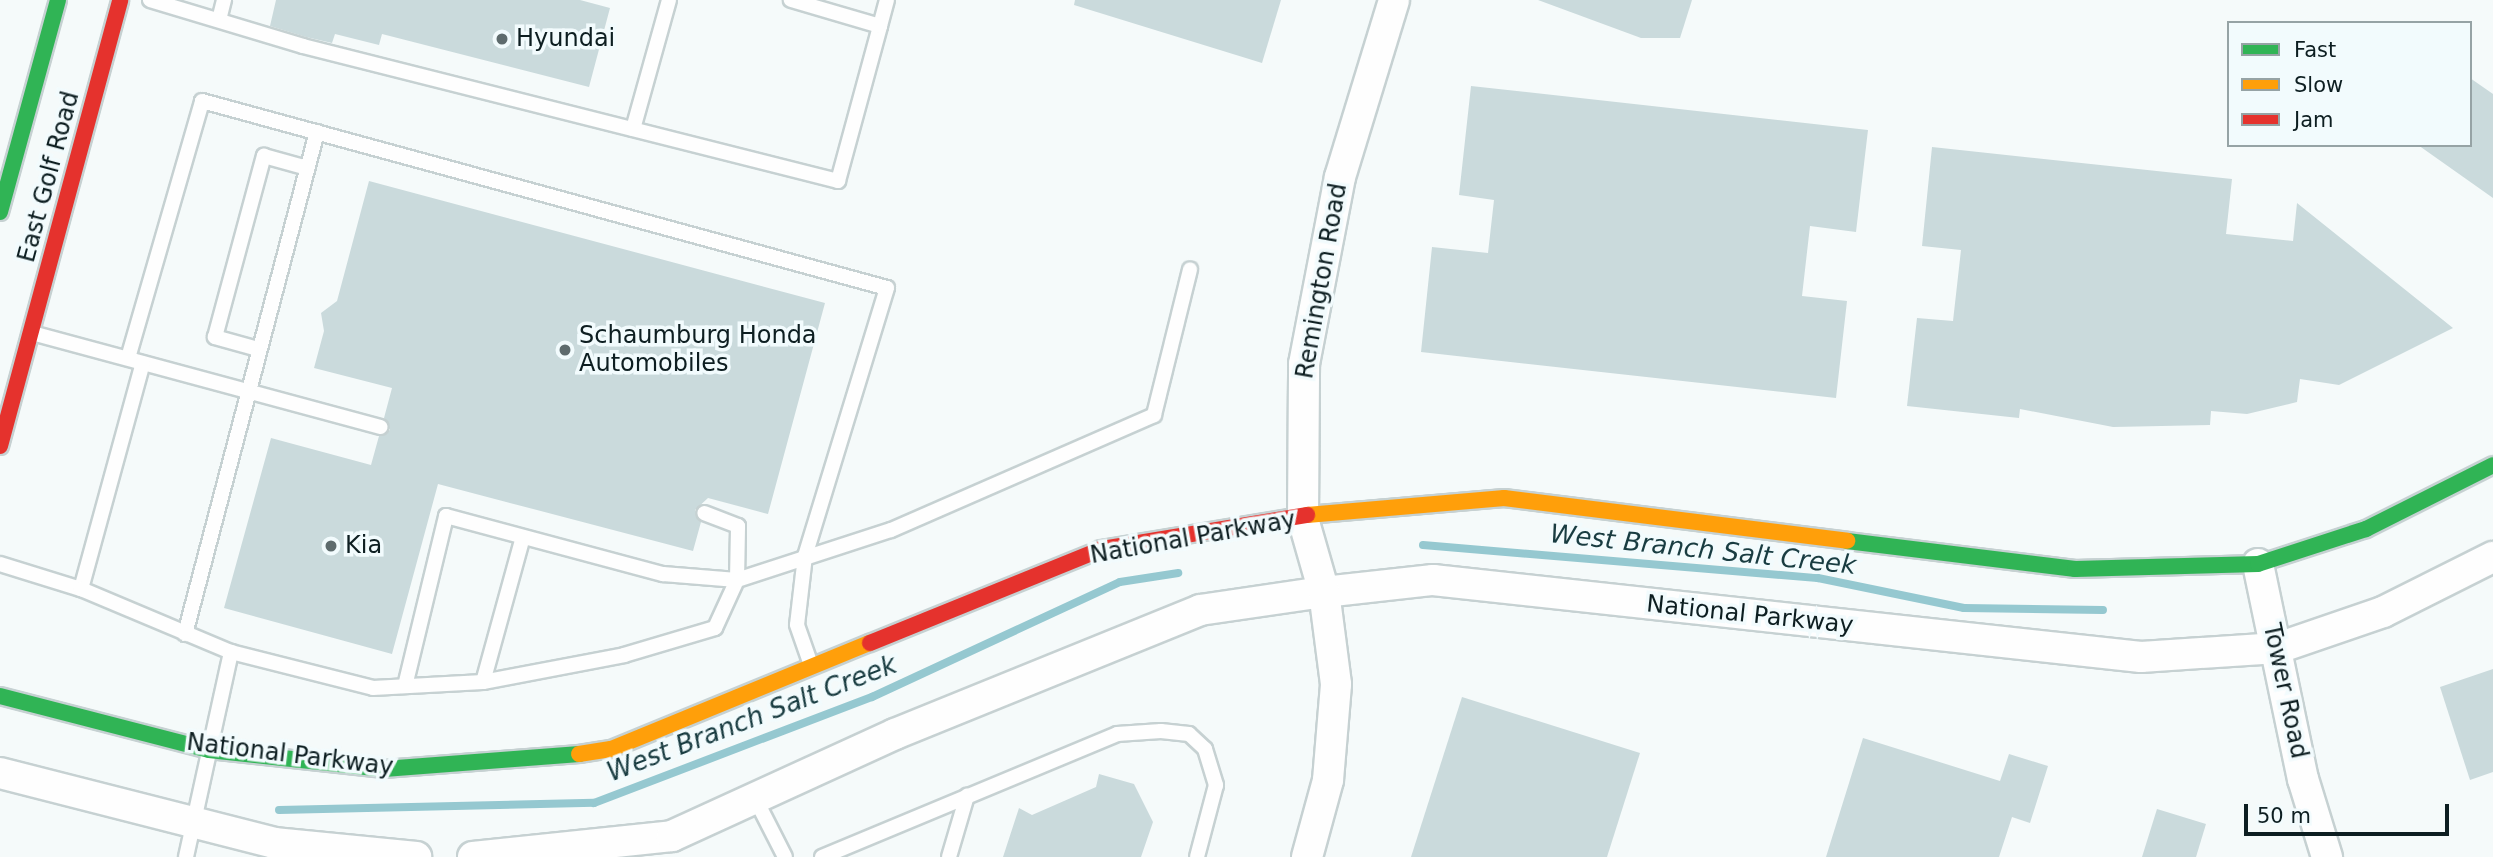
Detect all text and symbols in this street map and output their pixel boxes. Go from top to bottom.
legend [2227,21,2472,147]
place label: Hyundai [516,25,615,53]
marker: Hyundai [494,31,510,47]
text: Fast [2294,38,2336,62]
text: Slow [2294,73,2343,97]
street label: East Golf Road [12,88,86,266]
text: Jam [2294,108,2334,132]
street label: Remington Road [1291,181,1353,381]
place label: Schaumburg Honda Automobiles [579,322,817,378]
marker: Schaumburg Honda Automobiles [557,342,573,358]
street label: National Parkway [1088,506,1298,570]
water label: West Branch Salt Creek [1548,518,1858,582]
place label: Kia [345,532,382,560]
marker: Kia [323,538,339,554]
street label: National Parkway [1645,590,1855,640]
street label: Tower Road [2257,621,2313,761]
water label: West Branch Salt Creek [603,649,901,789]
street label: National Parkway [185,728,395,782]
scale bar [2248,790,2453,834]
text: 50 m [2257,804,2311,828]

